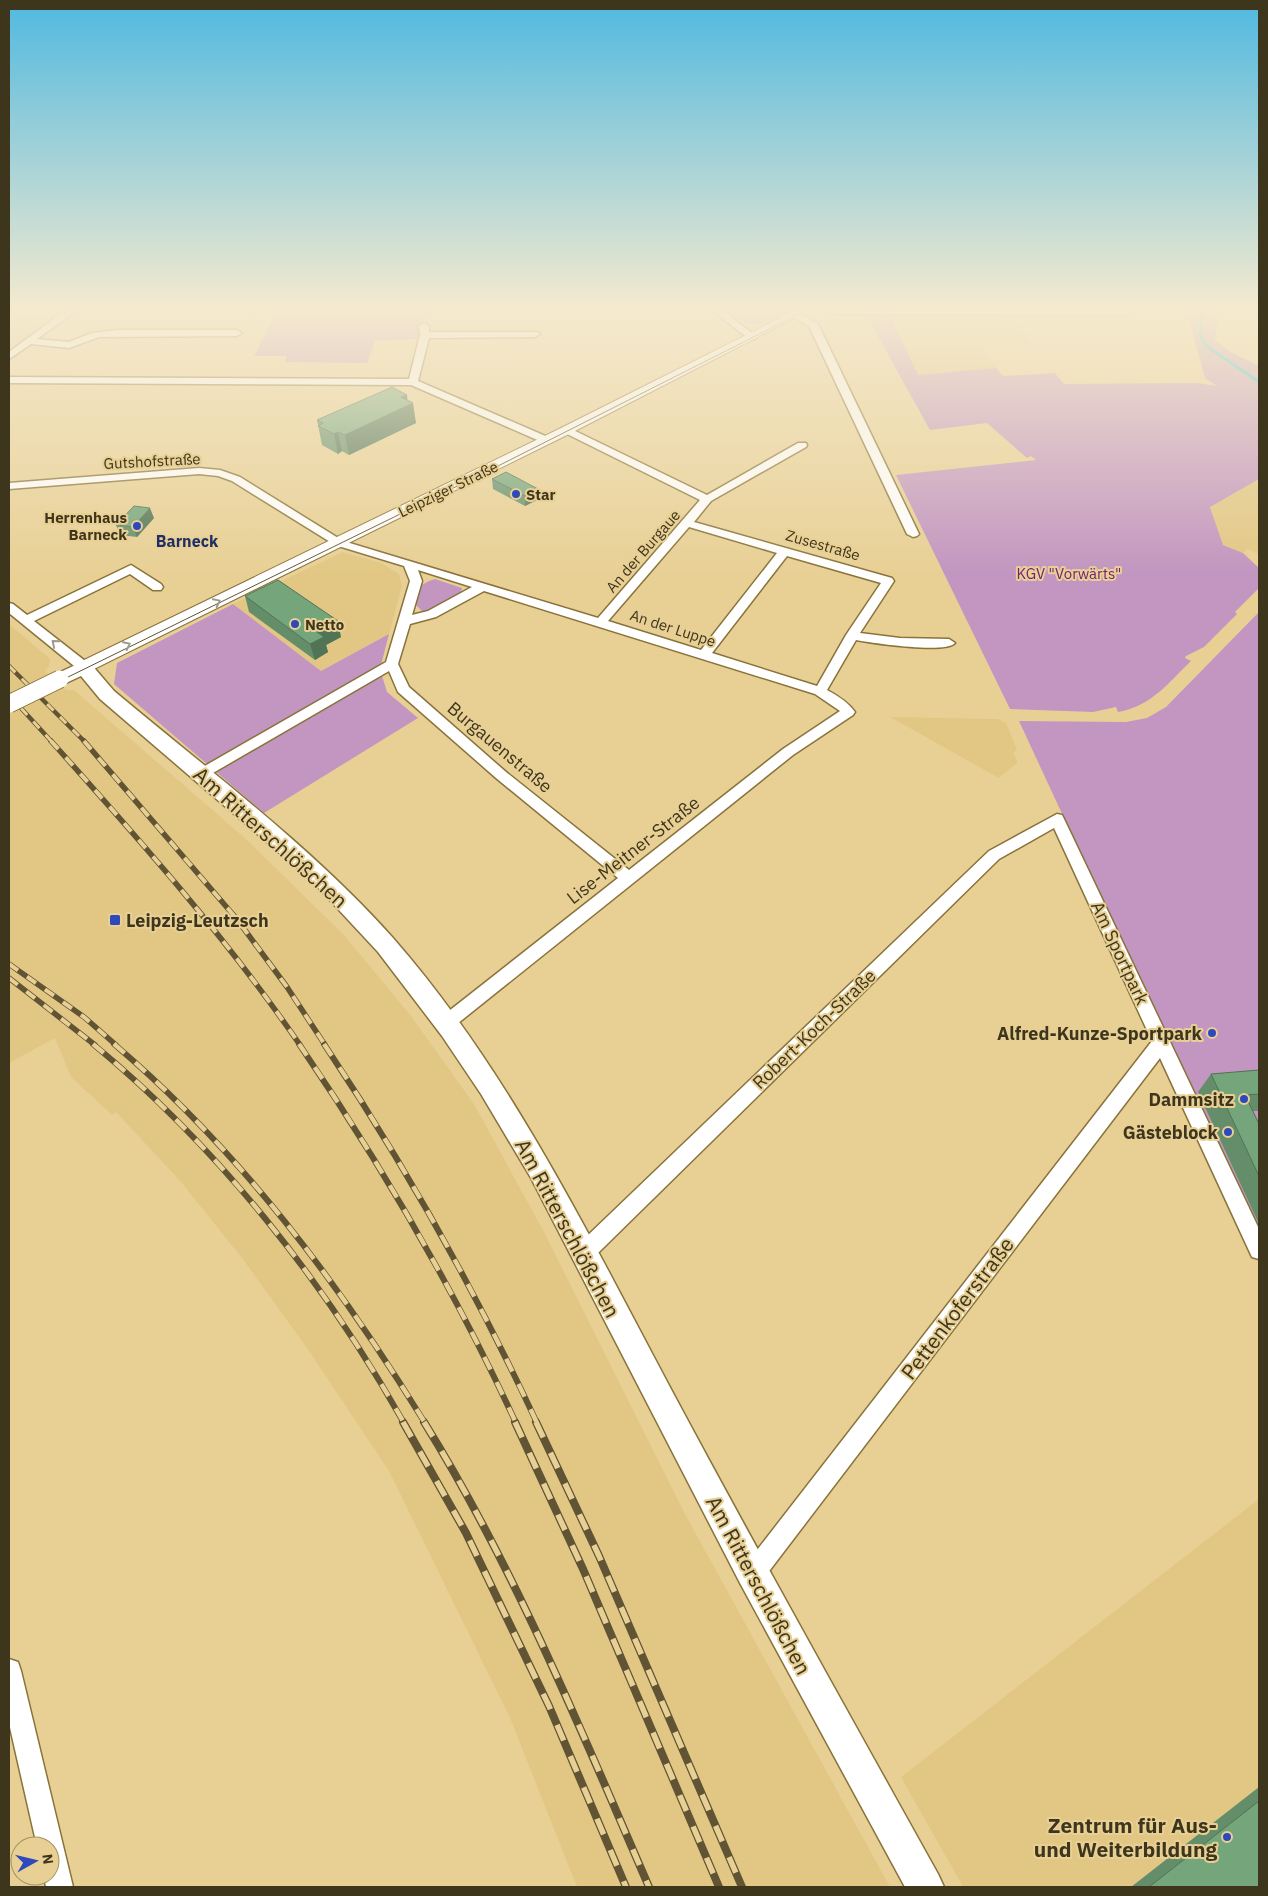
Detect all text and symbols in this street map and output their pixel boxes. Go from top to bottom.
street label: Gutshofstraße [103,449,201,473]
street label: Leipziger Straße [395,457,501,521]
place label: Star [526,485,556,504]
marker: Star [510,488,522,500]
street label: An der Burgaue [602,506,684,596]
place label: Herrenhaus Barneck [44,508,127,544]
marker: Herrenhaus Barneck [131,520,143,532]
street label: Zusestraße [784,525,862,565]
district label: Barneck [156,531,219,551]
park label: KGV "Vorwärts" [1017,564,1121,583]
one-way arrow [212,598,221,608]
street label: An der Luppe [628,605,718,651]
place label: Netto [305,615,344,634]
marker: Netto [289,618,301,630]
one-way arrow [51,640,60,649]
one-way arrow [122,642,131,652]
street label: Burgauenstraße [443,696,557,798]
street label: Am Ritterschlößchen [188,760,354,914]
street label: Lise-Meitner-Straße [562,791,704,909]
street label: Am Sportpark [1086,898,1154,1009]
place label: Leipzig-Leutzsch [126,909,269,932]
marker: Leipzig-Leutzsch [108,913,122,927]
street label: Robert-Koch-Straße [747,964,881,1094]
place label: Alfred-Kunze-Sportpark [997,1022,1203,1045]
marker: Alfred-Kunze-Sportpark [1206,1027,1218,1039]
place label: Dammsitz [1149,1088,1234,1111]
marker: Dammsitz [1238,1093,1250,1105]
place label: Gästeblock [1123,1121,1219,1144]
marker: Gästeblock [1222,1126,1234,1138]
street label: Am Ritterschlößchen [509,1134,627,1322]
street label: Pettenkoferstraße [894,1231,1020,1385]
street label: Am Ritterschlößchen [700,1491,818,1679]
place label: Zentrum für Aus- und Weiterbildung [1034,1811,1217,1863]
marker: Zentrum für Aus- und Weiterbildung [1221,1831,1233,1843]
north arrow [10,1836,60,1886]
text: N [38,1853,57,1865]

